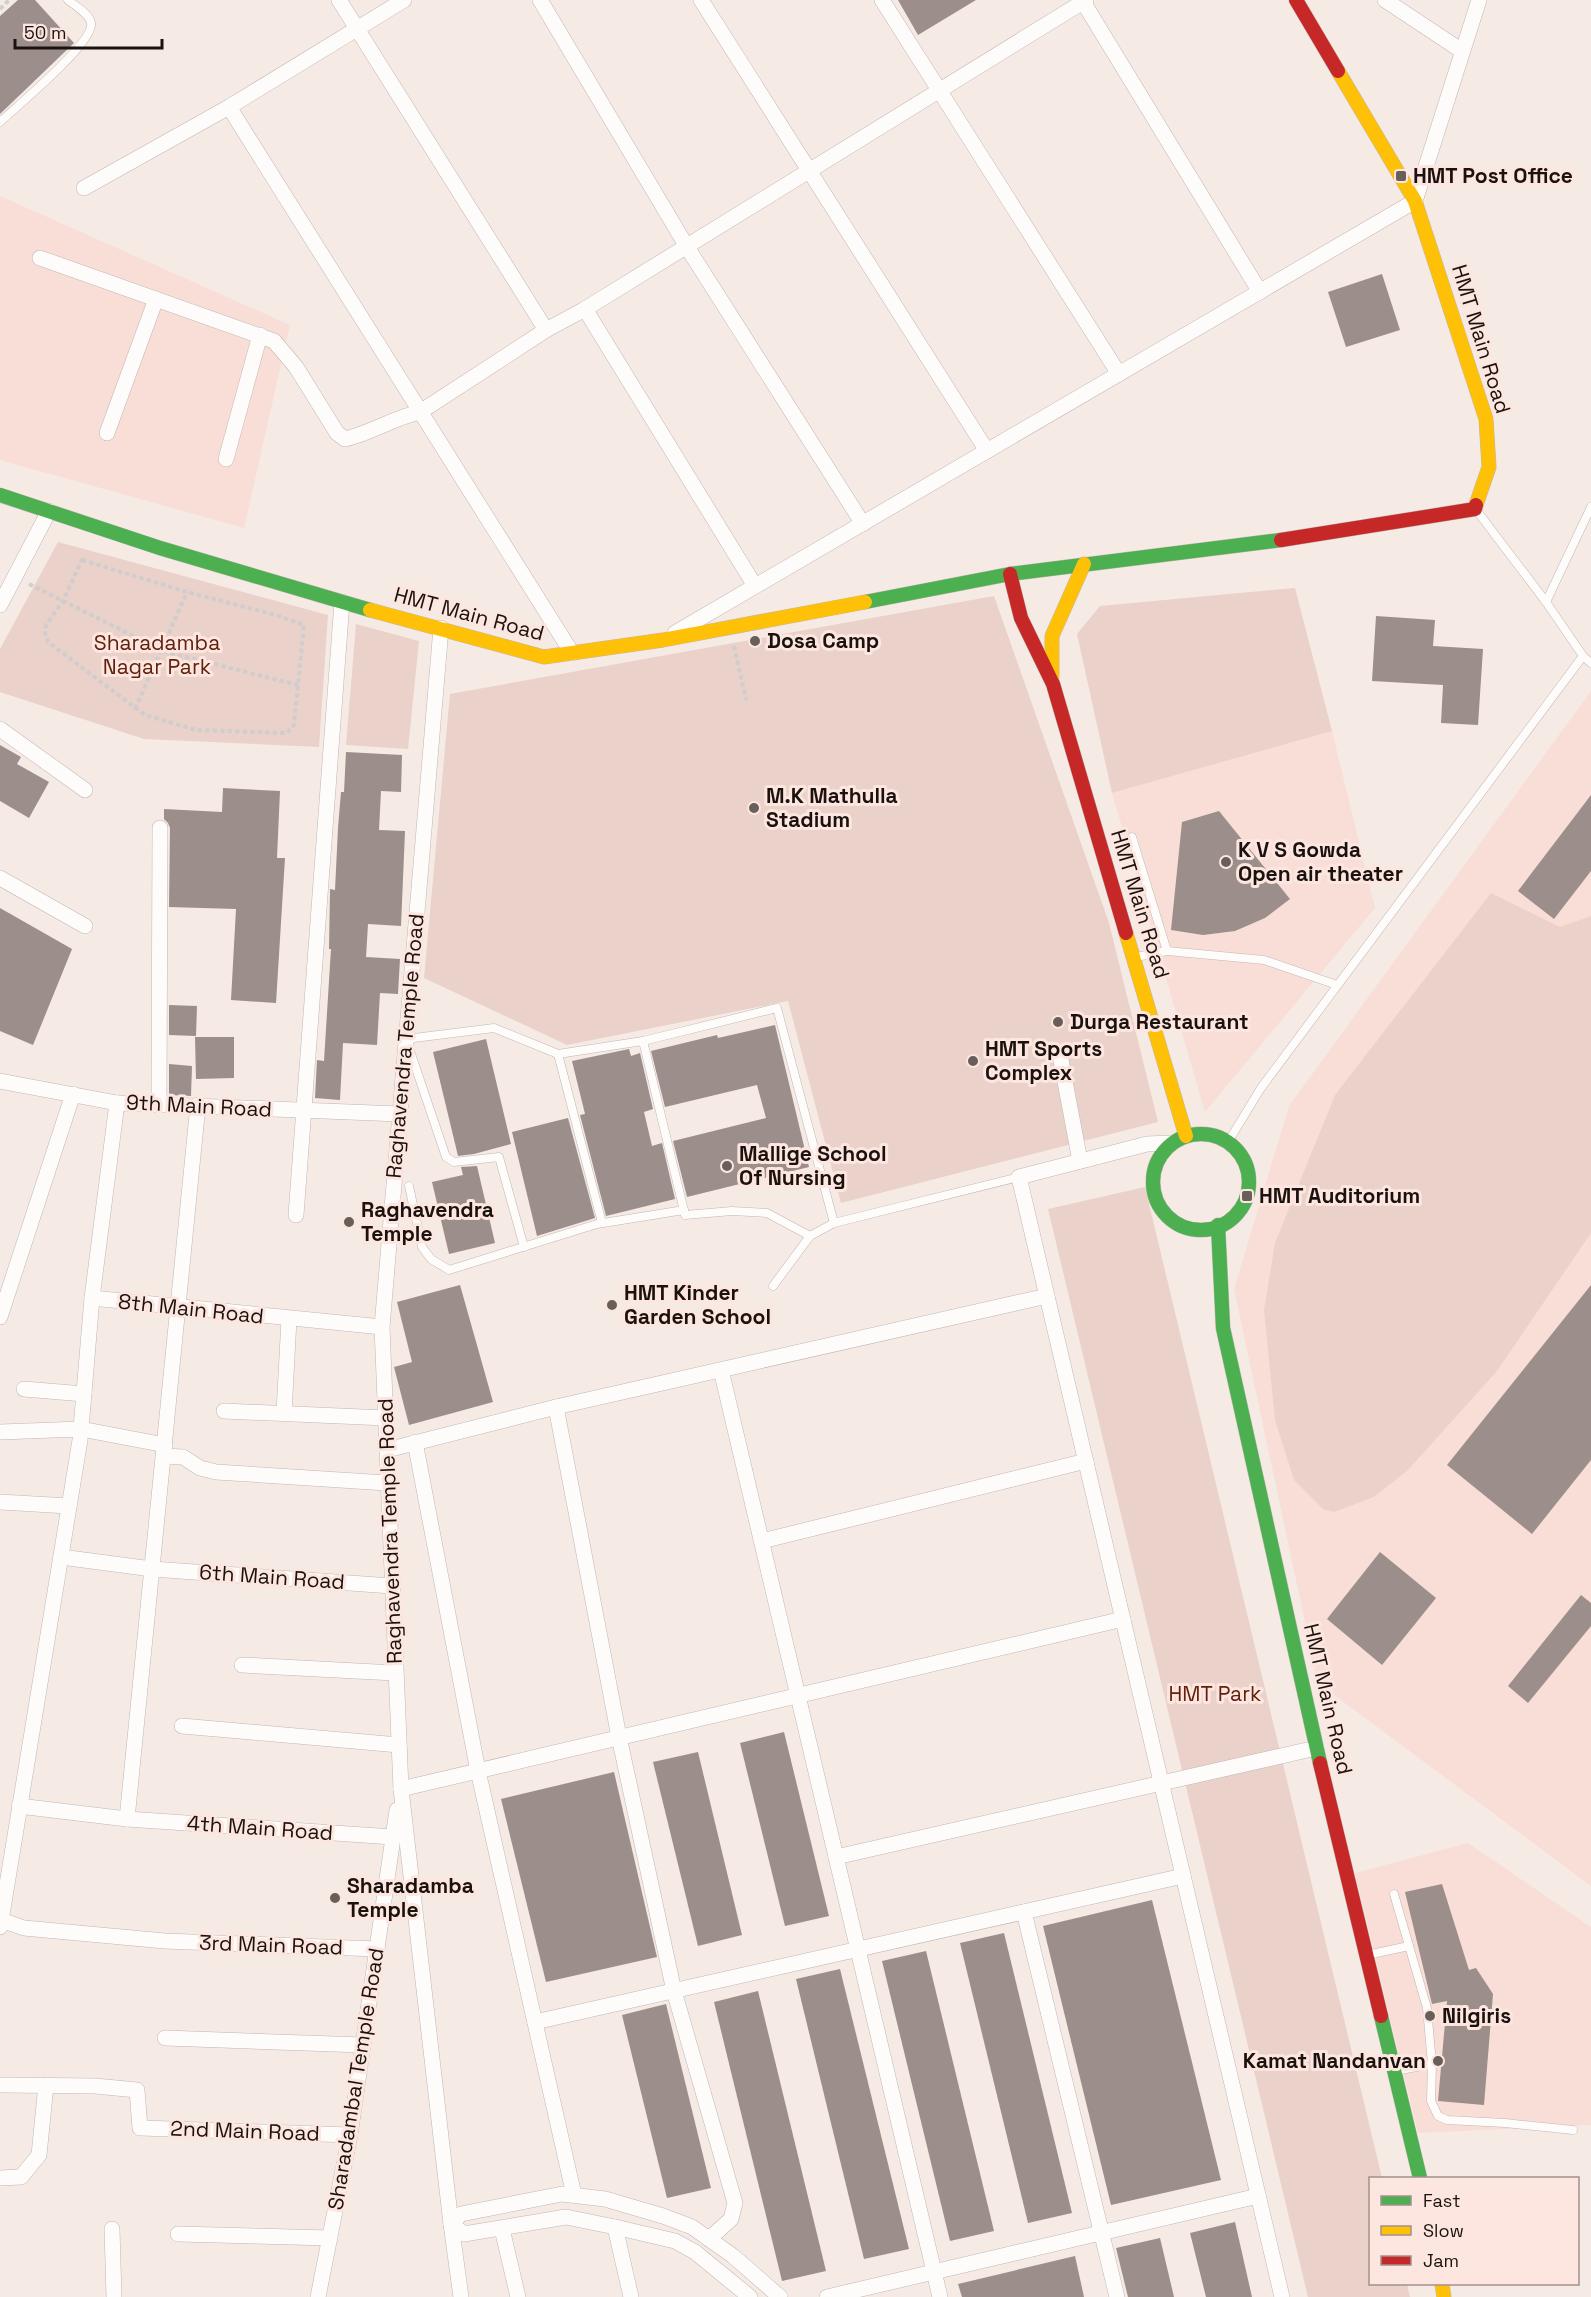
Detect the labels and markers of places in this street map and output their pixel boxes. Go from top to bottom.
place label: HMT Post Office [1413,162,1573,189]
marker: HMT Post Office [1394,169,1408,183]
place label: Dosa Camp [767,627,879,654]
marker: Dosa Camp [748,634,762,648]
place label: M.K Mathulla Stadium [766,782,898,833]
marker: M.K Mathulla Stadium [747,801,761,815]
place label: K V S Gowda Open air theater [1238,836,1403,887]
marker: K V S Gowda Open air theater [1219,855,1233,869]
place label: Durga Restaurant [1070,1008,1249,1035]
marker: Durga Restaurant [1051,1015,1065,1029]
place label: HMT Sports Complex [985,1035,1102,1086]
marker: HMT Sports Complex [966,1054,980,1068]
place label: Mallige School Of Nursing [739,1140,887,1191]
marker: Mallige School Of Nursing [720,1159,734,1173]
place label: HMT Auditorium [1259,1182,1420,1209]
marker: HMT Auditorium [1240,1189,1254,1203]
place label: Raghavendra Temple [361,1196,494,1247]
marker: Raghavendra Temple [342,1215,356,1229]
place label: HMT Kinder Garden School [624,1279,771,1330]
marker: HMT Kinder Garden School [605,1298,619,1312]
place label: Sharadamba Temple [347,1872,474,1923]
marker: Sharadamba Temple [328,1891,342,1905]
place label: Nilgiris [1442,2002,1511,2029]
marker: Nilgiris [1423,2009,1437,2023]
place label: Kamat Nandanvan [1243,2047,1426,2074]
marker: Kamat Nandanvan [1431,2054,1445,2068]

